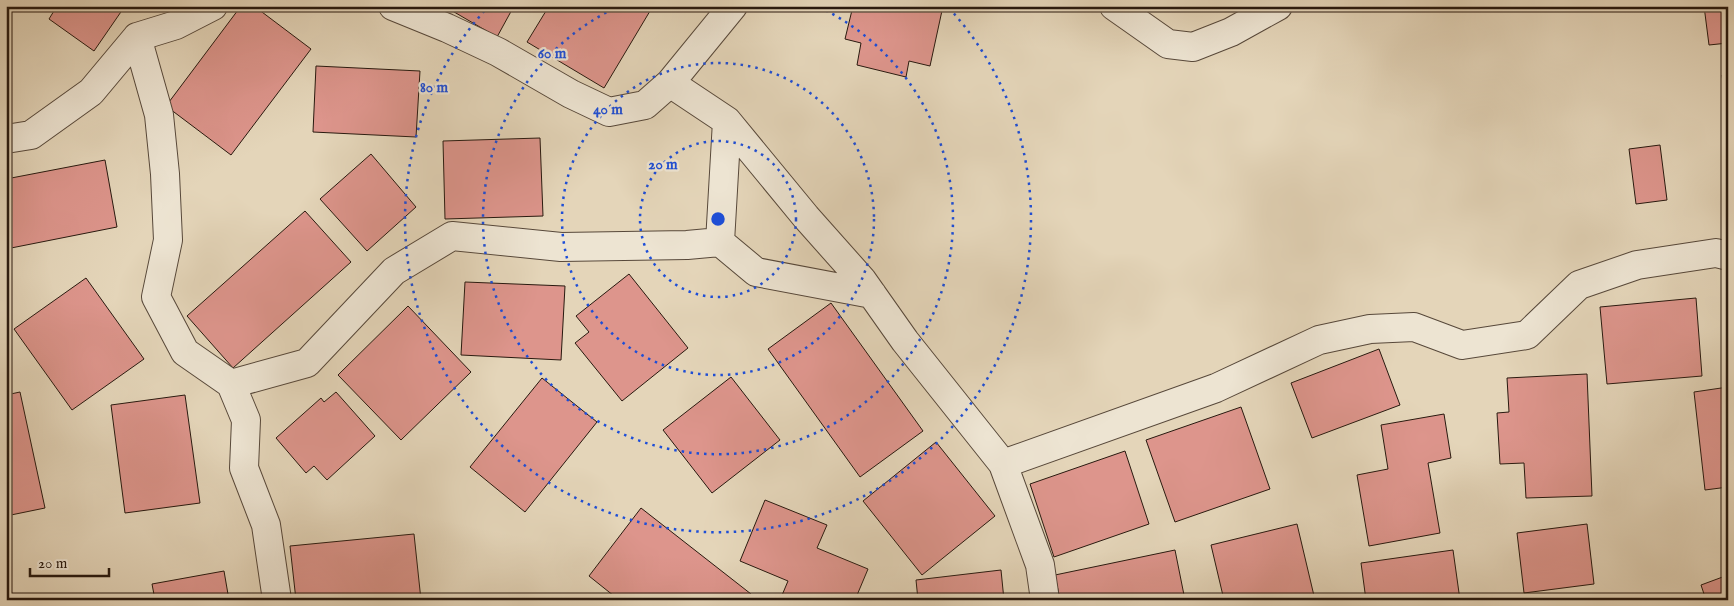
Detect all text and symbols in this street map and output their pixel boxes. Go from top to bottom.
text: 60 m [538,44,567,63]
text: 80 m [420,78,448,97]
text: 40 m [593,100,623,119]
text: 20 m [648,155,678,174]
centre of rings [709,210,727,228]
scale bar [30,546,109,578]
text: 20 m [38,554,68,573]

